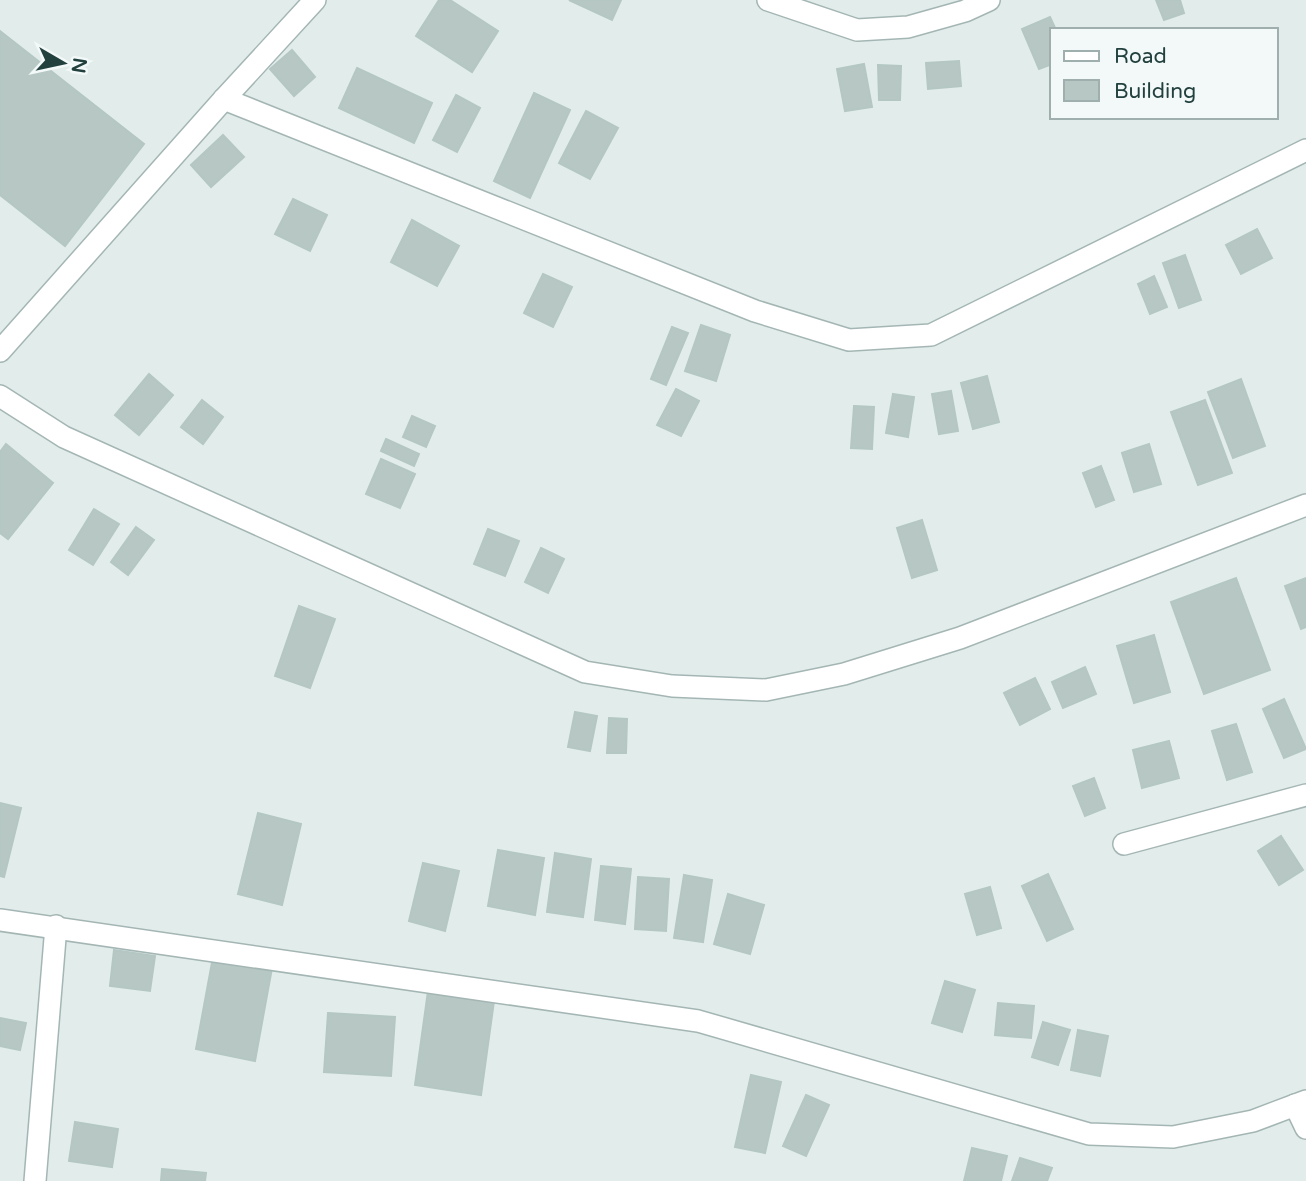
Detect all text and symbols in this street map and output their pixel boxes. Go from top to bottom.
north arrow [28,28,98,98]
legend [1050,28,1278,119]
text: Road [1114,44,1167,69]
text: N [67,56,91,75]
text: Building [1114,79,1196,104]

